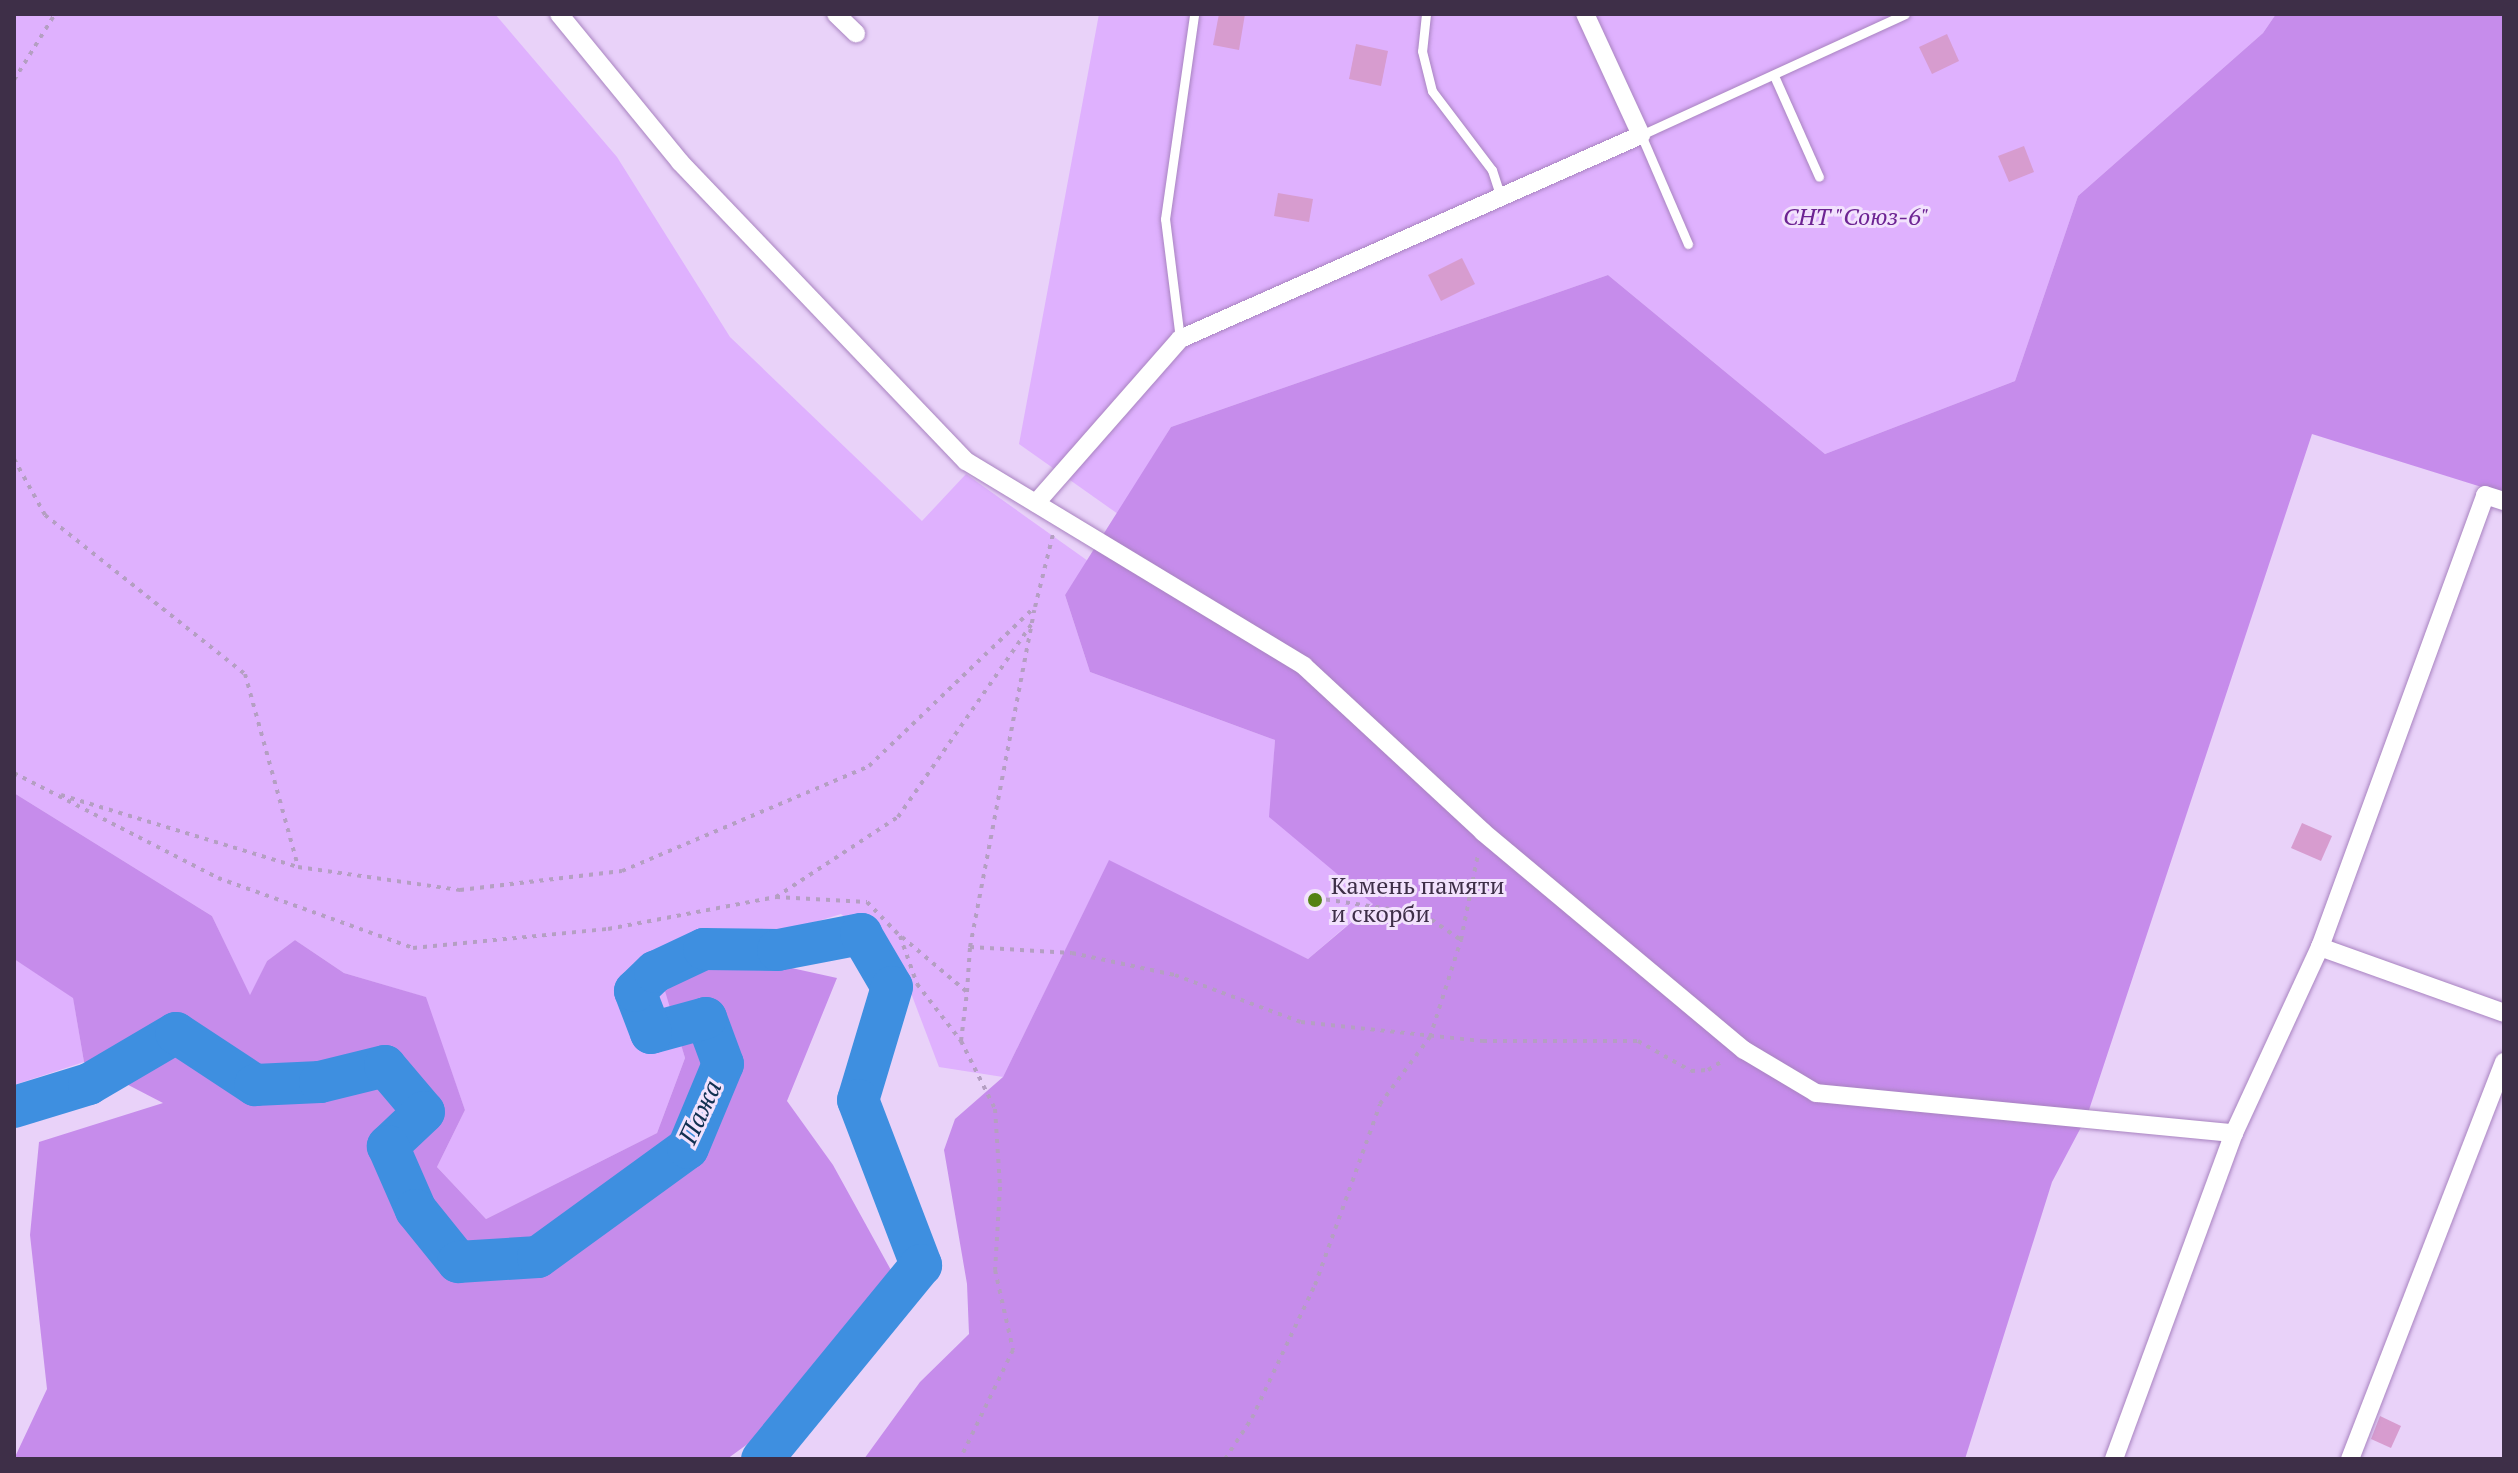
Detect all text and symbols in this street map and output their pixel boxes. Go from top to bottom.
park label: СНТ "Союз-6" [1783,203,1929,231]
place label: Камень памяти и скорби [1331,872,1505,928]
marker: Камень памяти и скорби [1306,891,1324,909]
water label: Пажа [672,1075,728,1149]

